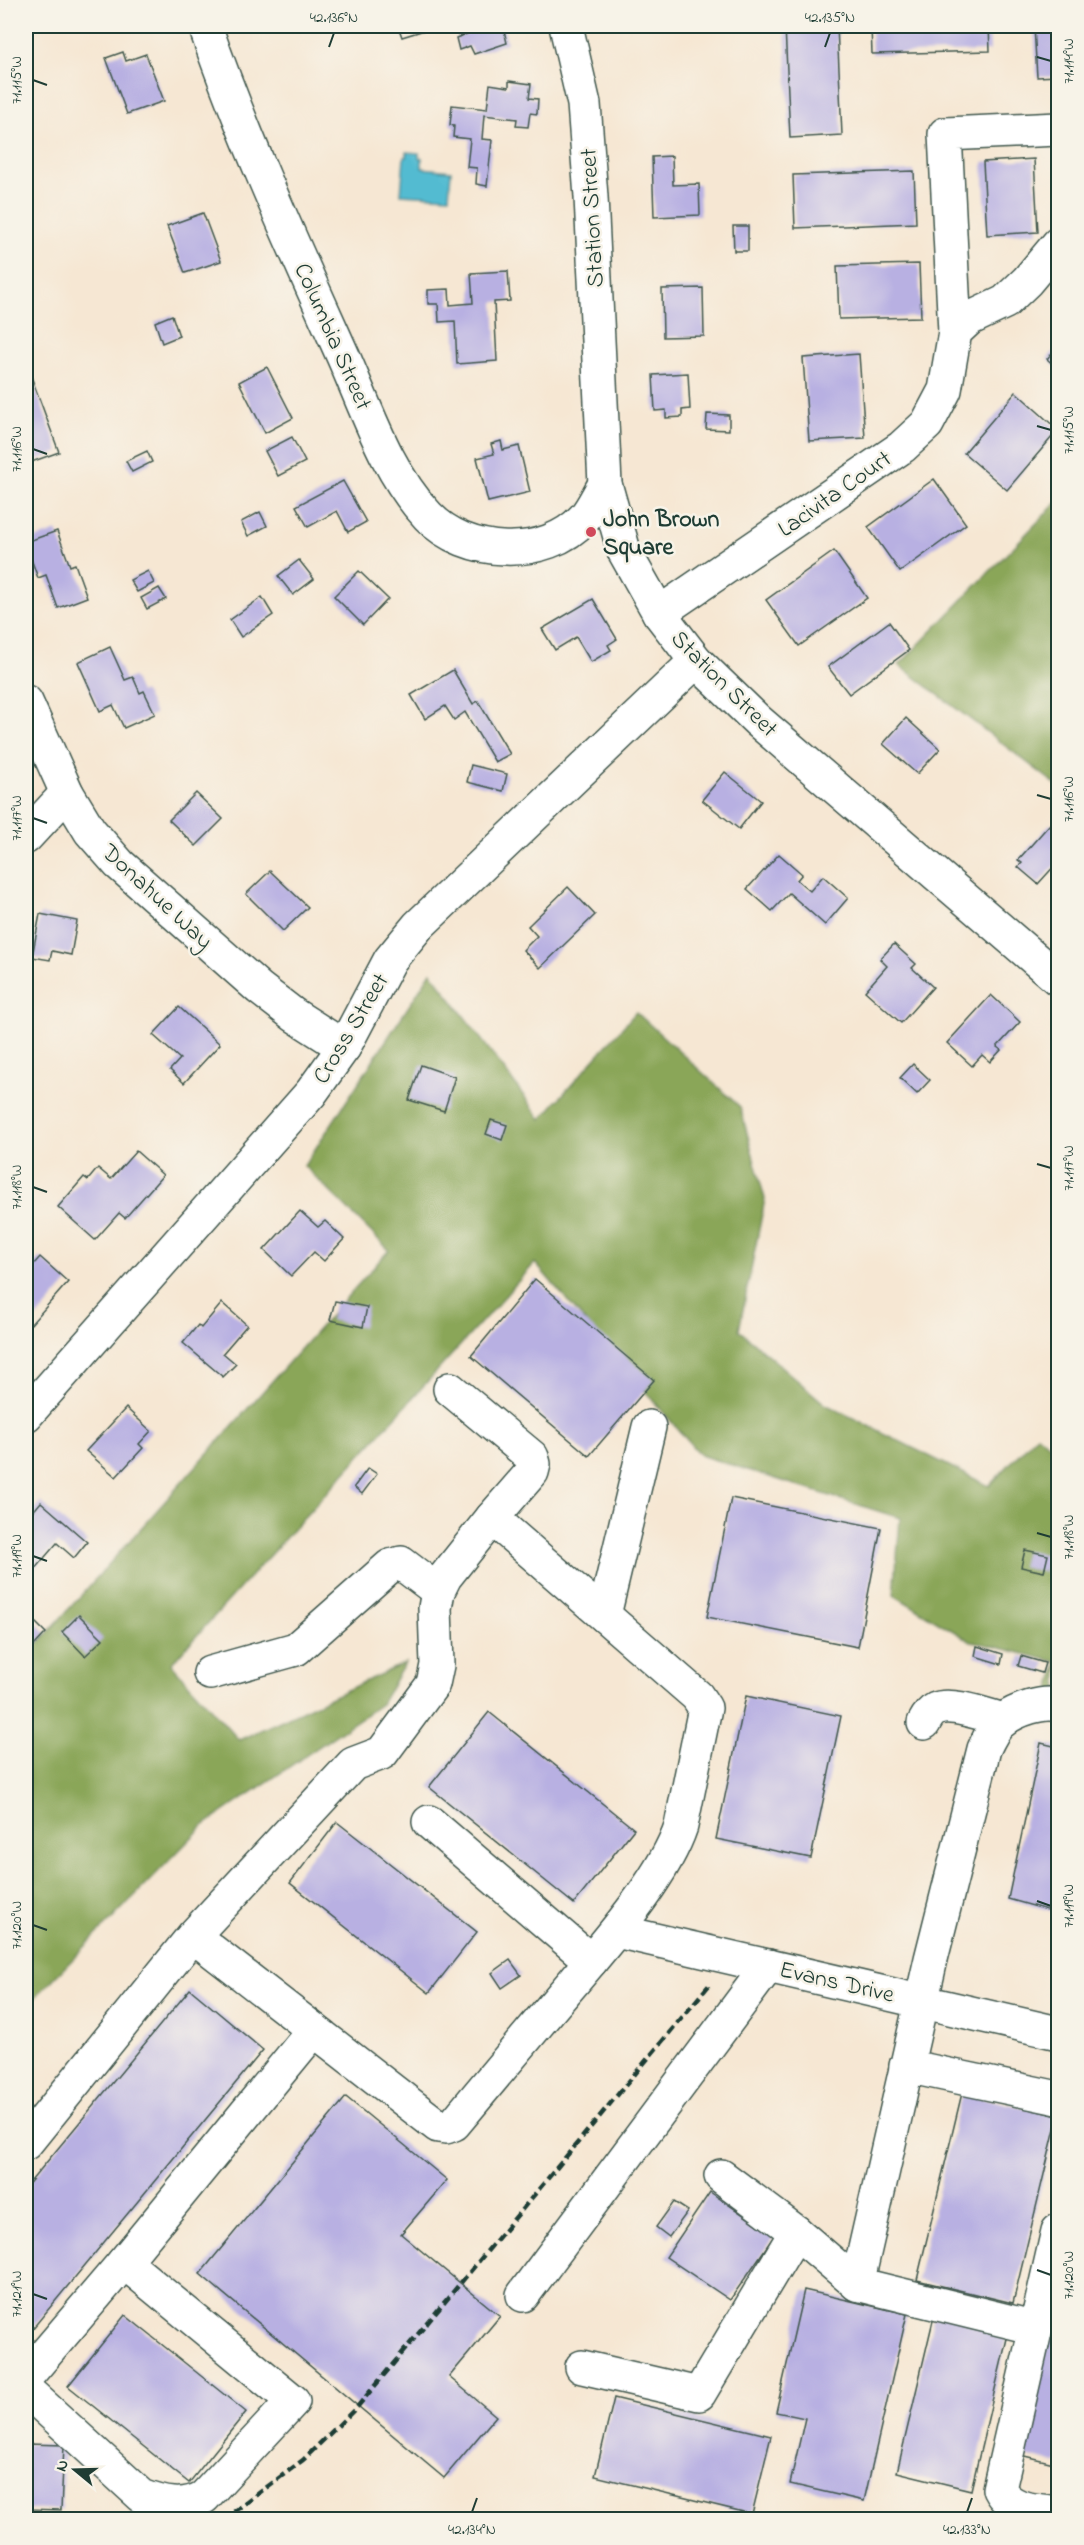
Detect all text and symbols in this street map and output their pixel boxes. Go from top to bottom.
text: 42.136°N [310,7,358,29]
text: 42.135°N [805,7,855,29]
text: 71.114°W [1058,38,1080,84]
text: 71.115°W [6,56,28,104]
street label: Station Street [572,147,615,288]
street label: Columbia Street [284,258,380,416]
text: 71.115°W [1058,406,1080,454]
text: 71.116°W [6,426,28,472]
street label: Lacivita Court [771,443,900,547]
place label: John Brown Square [603,503,720,566]
marker: John Brown Square [584,525,598,539]
street label: Station Street [661,623,785,747]
text: 71.116°W [1058,776,1080,822]
text: 71.117°W [6,795,28,841]
street label: Donahue Way [91,836,220,960]
street label: Cross Street [305,967,399,1091]
text: 71.117°W [1058,1145,1080,1191]
text: 71.118°W [6,1165,28,1209]
text: 71.118°W [1058,1515,1080,1559]
text: 71.119°W [6,1534,28,1578]
text: 71.119°W [1058,1884,1080,1928]
text: 71.120°W [6,1901,28,1949]
street label: Evans Drive [776,1953,898,2014]
text: 71.120°W [1058,2251,1080,2299]
text: 71.121°W [6,2271,28,2317]
north arrow [45,2440,105,2500]
text: N [50,2457,76,2475]
text: 42.134°N [448,2519,496,2541]
text: 42.133°N [943,2519,991,2541]

